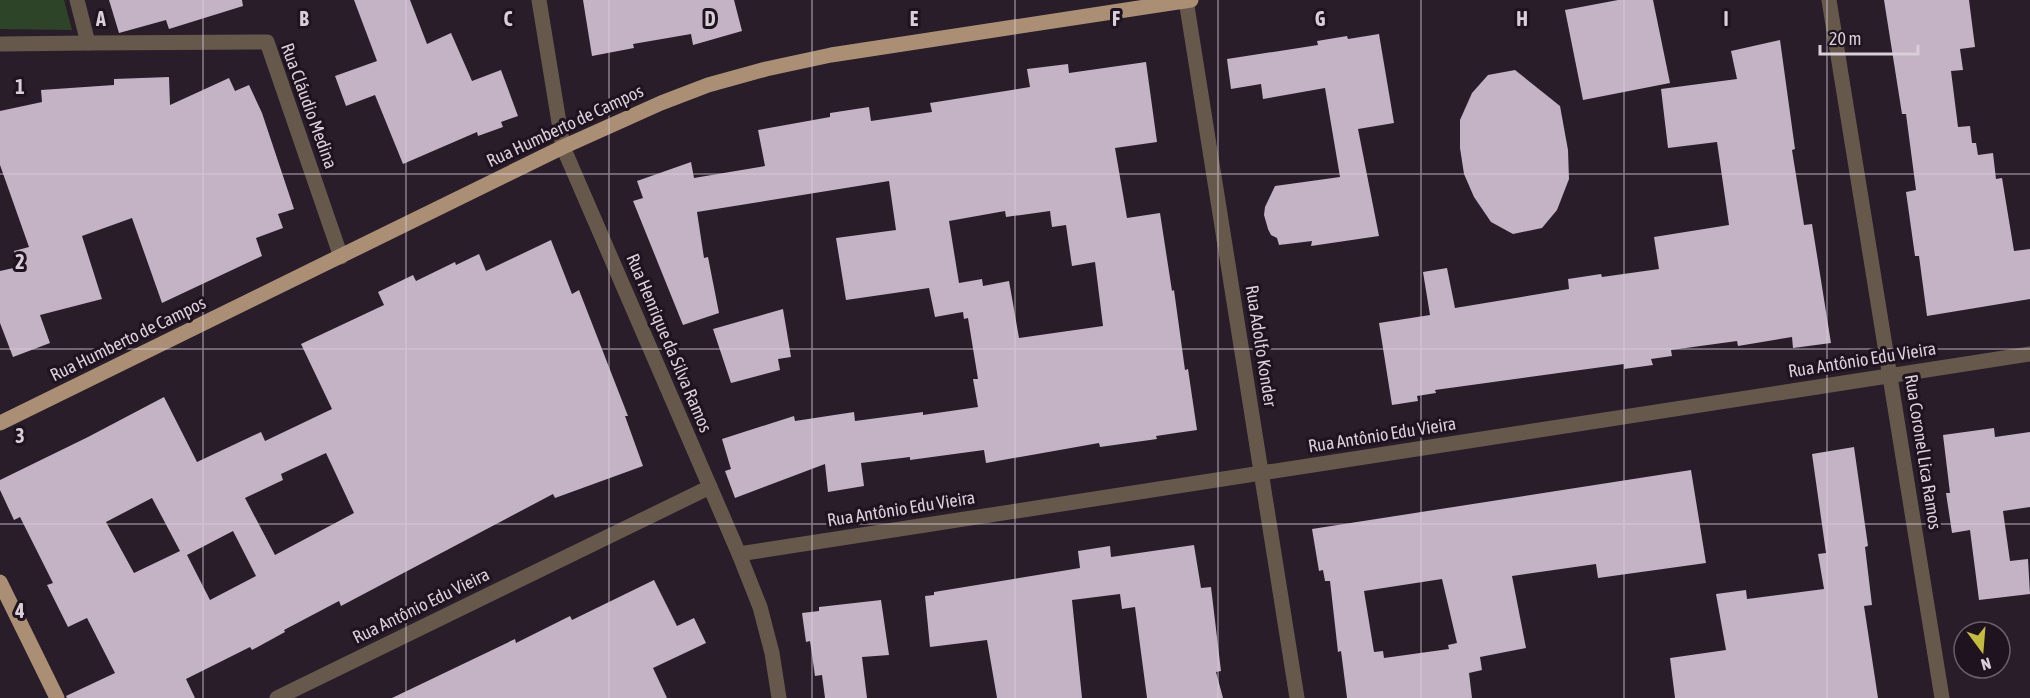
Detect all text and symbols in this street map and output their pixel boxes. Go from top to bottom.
text: A [95,7,106,30]
text: B [299,7,309,30]
text: C [504,7,513,30]
text: D [704,7,716,30]
text: E [910,7,919,30]
text: F [1112,7,1120,30]
text: G [1315,7,1326,30]
text: H [1516,7,1528,30]
text: I [1723,7,1729,30]
scale bar [1820,18,1918,56]
text: 20 m [1829,28,1861,49]
street label: Rua Cláudio Medina [277,40,342,171]
text: 1 [15,75,25,98]
street label: Rua Humberto de Campos [483,80,646,171]
text: 2 [15,250,25,273]
street label: Rua Henrique da Silva Ramos [622,250,717,435]
street label: Rua Adolfo Konder [1242,284,1282,409]
street label: Rua Humberto de Campos [47,292,209,385]
street label: Rua Antônio Edu Vieira [1787,337,1937,382]
street label: Rua Coronel Lica Ramos [1901,373,1946,531]
street label: Rua Antônio Edu Vieira [1307,412,1457,457]
text: 3 [15,424,25,447]
street label: Rua Antônio Edu Vieira [826,486,976,531]
street label: Rua Antônio Edu Vieira [349,563,492,648]
text: 4 [14,599,25,622]
north arrow [1952,620,2012,680]
text: N [1979,654,1993,674]

